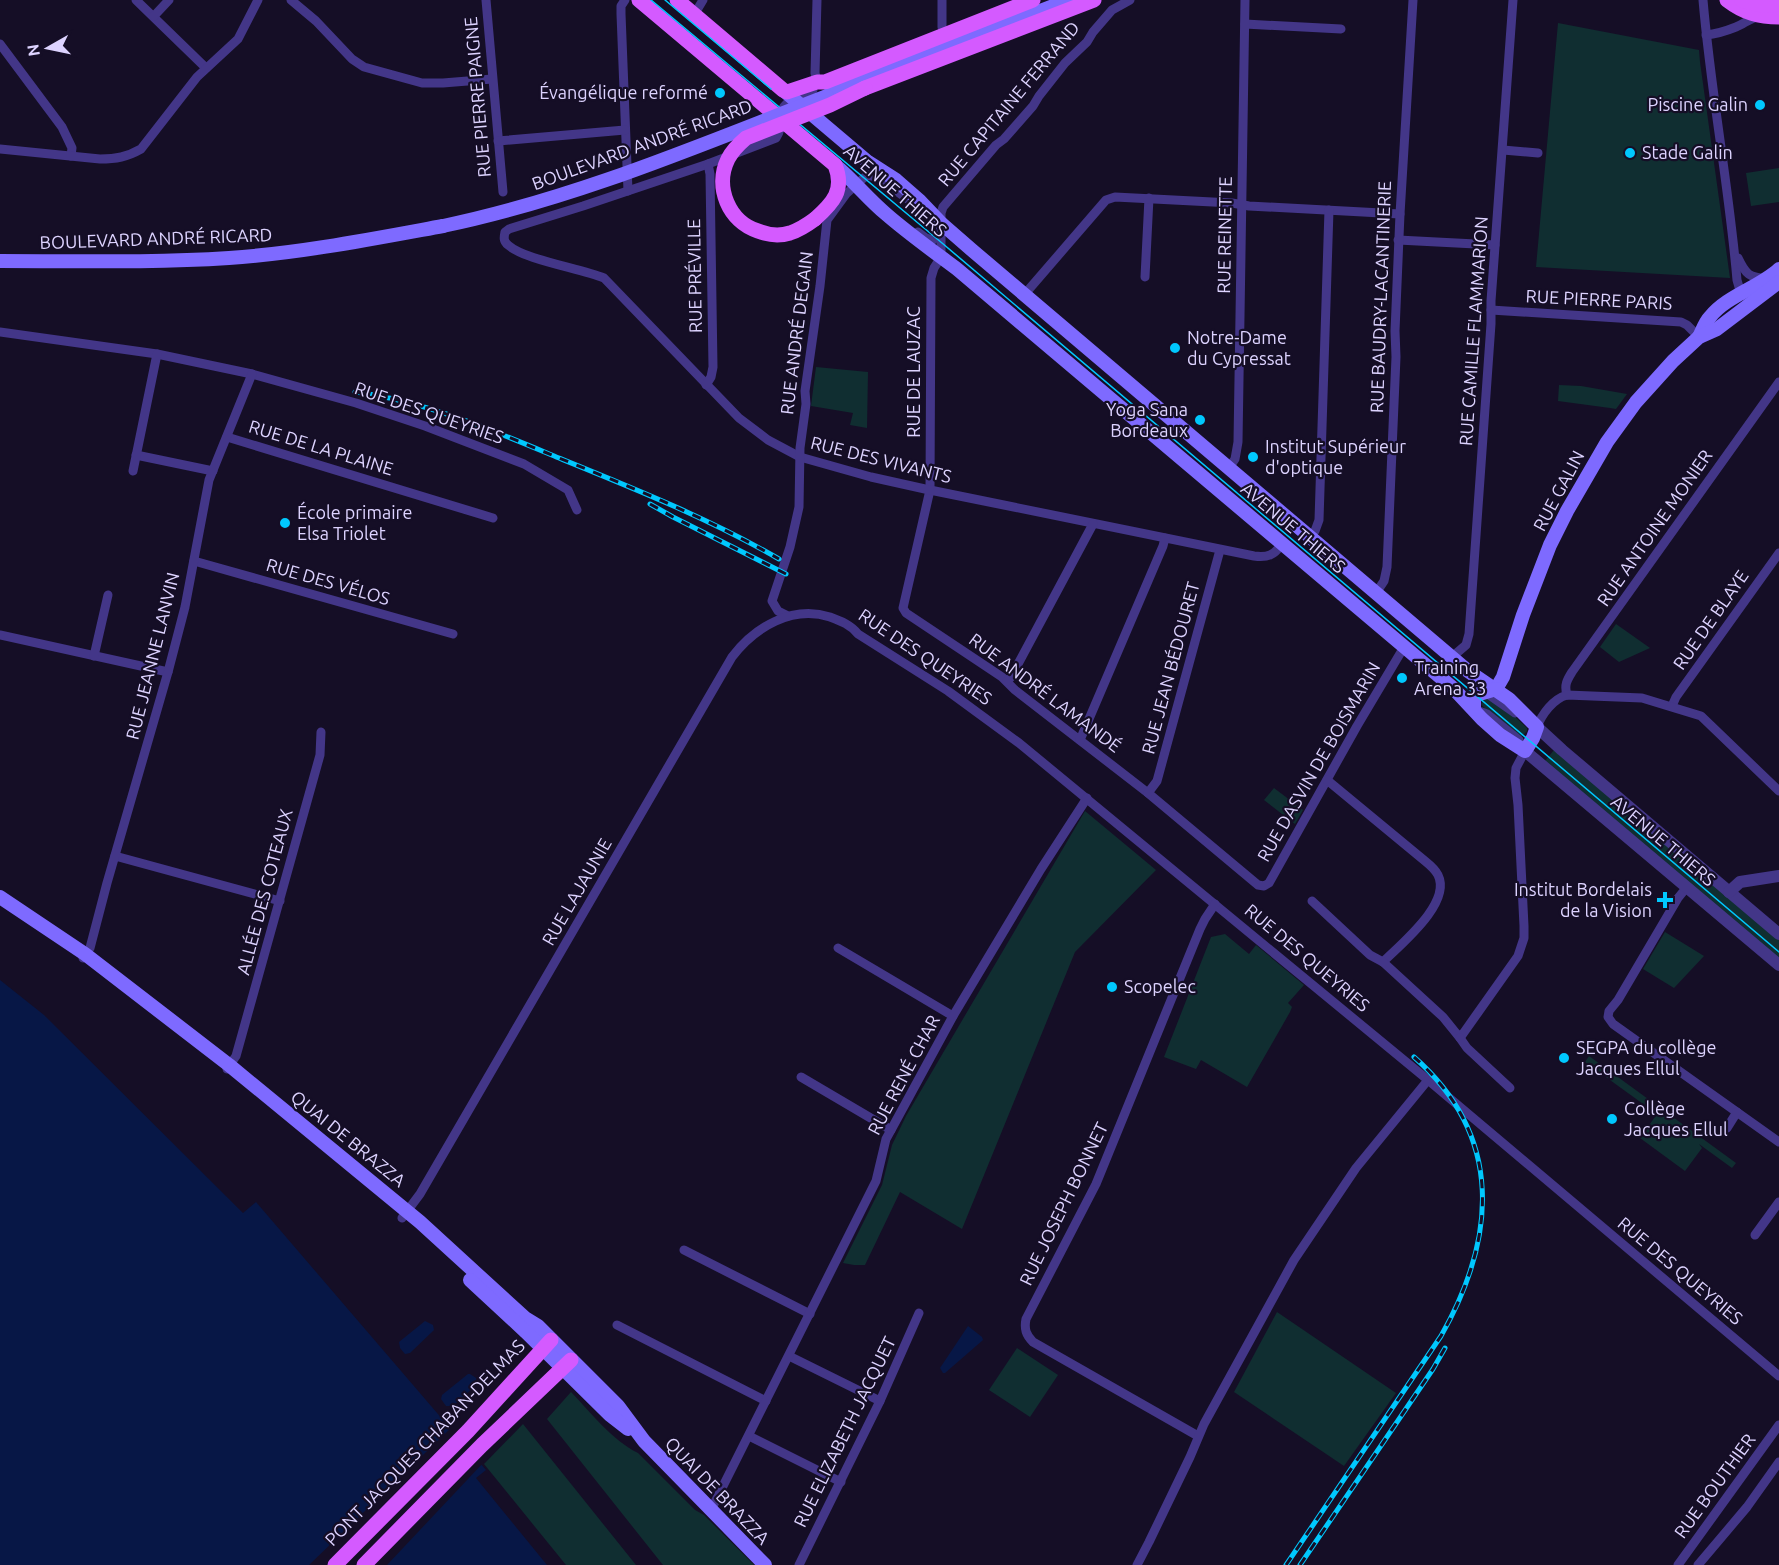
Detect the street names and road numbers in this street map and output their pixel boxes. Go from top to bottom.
street label: RUE PIERRE PAIGNE [460,16,494,178]
street label: RUE CAPITAINE FERRAND [934,17,1083,190]
street label: BOULEVARD ANDRÉ RICARD [528,94,754,193]
street label: AVENUE THIERS [840,140,951,240]
street label: RUE REINETTE [1213,176,1235,294]
street label: RUE BAUDRY-LACANTINERIE [1366,180,1394,413]
street label: RUE CAMILLE FLAMMARION [1455,215,1491,446]
street label: RUE PRÉVILLE [682,219,705,333]
street label: BOULEVARD ANDRÉ RICARD [39,223,273,252]
street label: RUE ANDRÉ DEGAIN [775,250,816,416]
street label: RUE PIERRE PARIS [1525,285,1673,313]
street label: RUE DE LAUZAC [903,306,923,438]
street label: RUE DES QUEYRIES [352,377,506,448]
street label: RUE DE LA PLAINE [247,416,396,479]
street label: RUE DES VIVANTS [809,432,954,486]
street label: RUE ANTOINE MONIER [1593,445,1716,609]
street label: RUE GALIN [1529,447,1588,534]
street label: AVENUE THIERS [1238,478,1350,577]
street label: RUE DES VÉLOS [264,553,393,608]
street label: RUE DE BLAYE [1669,566,1752,673]
street label: RUE JEANNE LANVIN [122,570,183,741]
street label: RUE JEAN BÉDOURET [1136,579,1203,756]
street label: RUE DES QUEYRIES [855,604,996,709]
street label: RUE ANDRÉ LAMANDÉ [966,628,1126,756]
street label: RUE DASVIN DE BOISMARIN [1253,658,1384,865]
street label: AVENUE THIERS [1608,791,1720,890]
street label: ALLÉE DES COTEAUX [231,806,296,977]
street label: RUE LAJAUNIE [537,835,615,948]
street label: RUE DES QUEYRIES [1241,899,1374,1016]
street label: RUE RENÉ CHAR [862,1011,943,1138]
street label: QUAI DE BRAZZA [287,1086,410,1191]
street label: RUE JOSEPH BONNET [1015,1119,1111,1288]
street label: RUE DES QUEYRIES [1614,1212,1747,1329]
street label: RUE ELIZABETH JACQUET [789,1333,900,1531]
street label: PONT JACQUES CHABAN-DELMAS [320,1335,529,1550]
street label: RUE BOUTHIER [1670,1429,1759,1541]
street label: QUAI DE BRAZZA [661,1433,774,1549]

